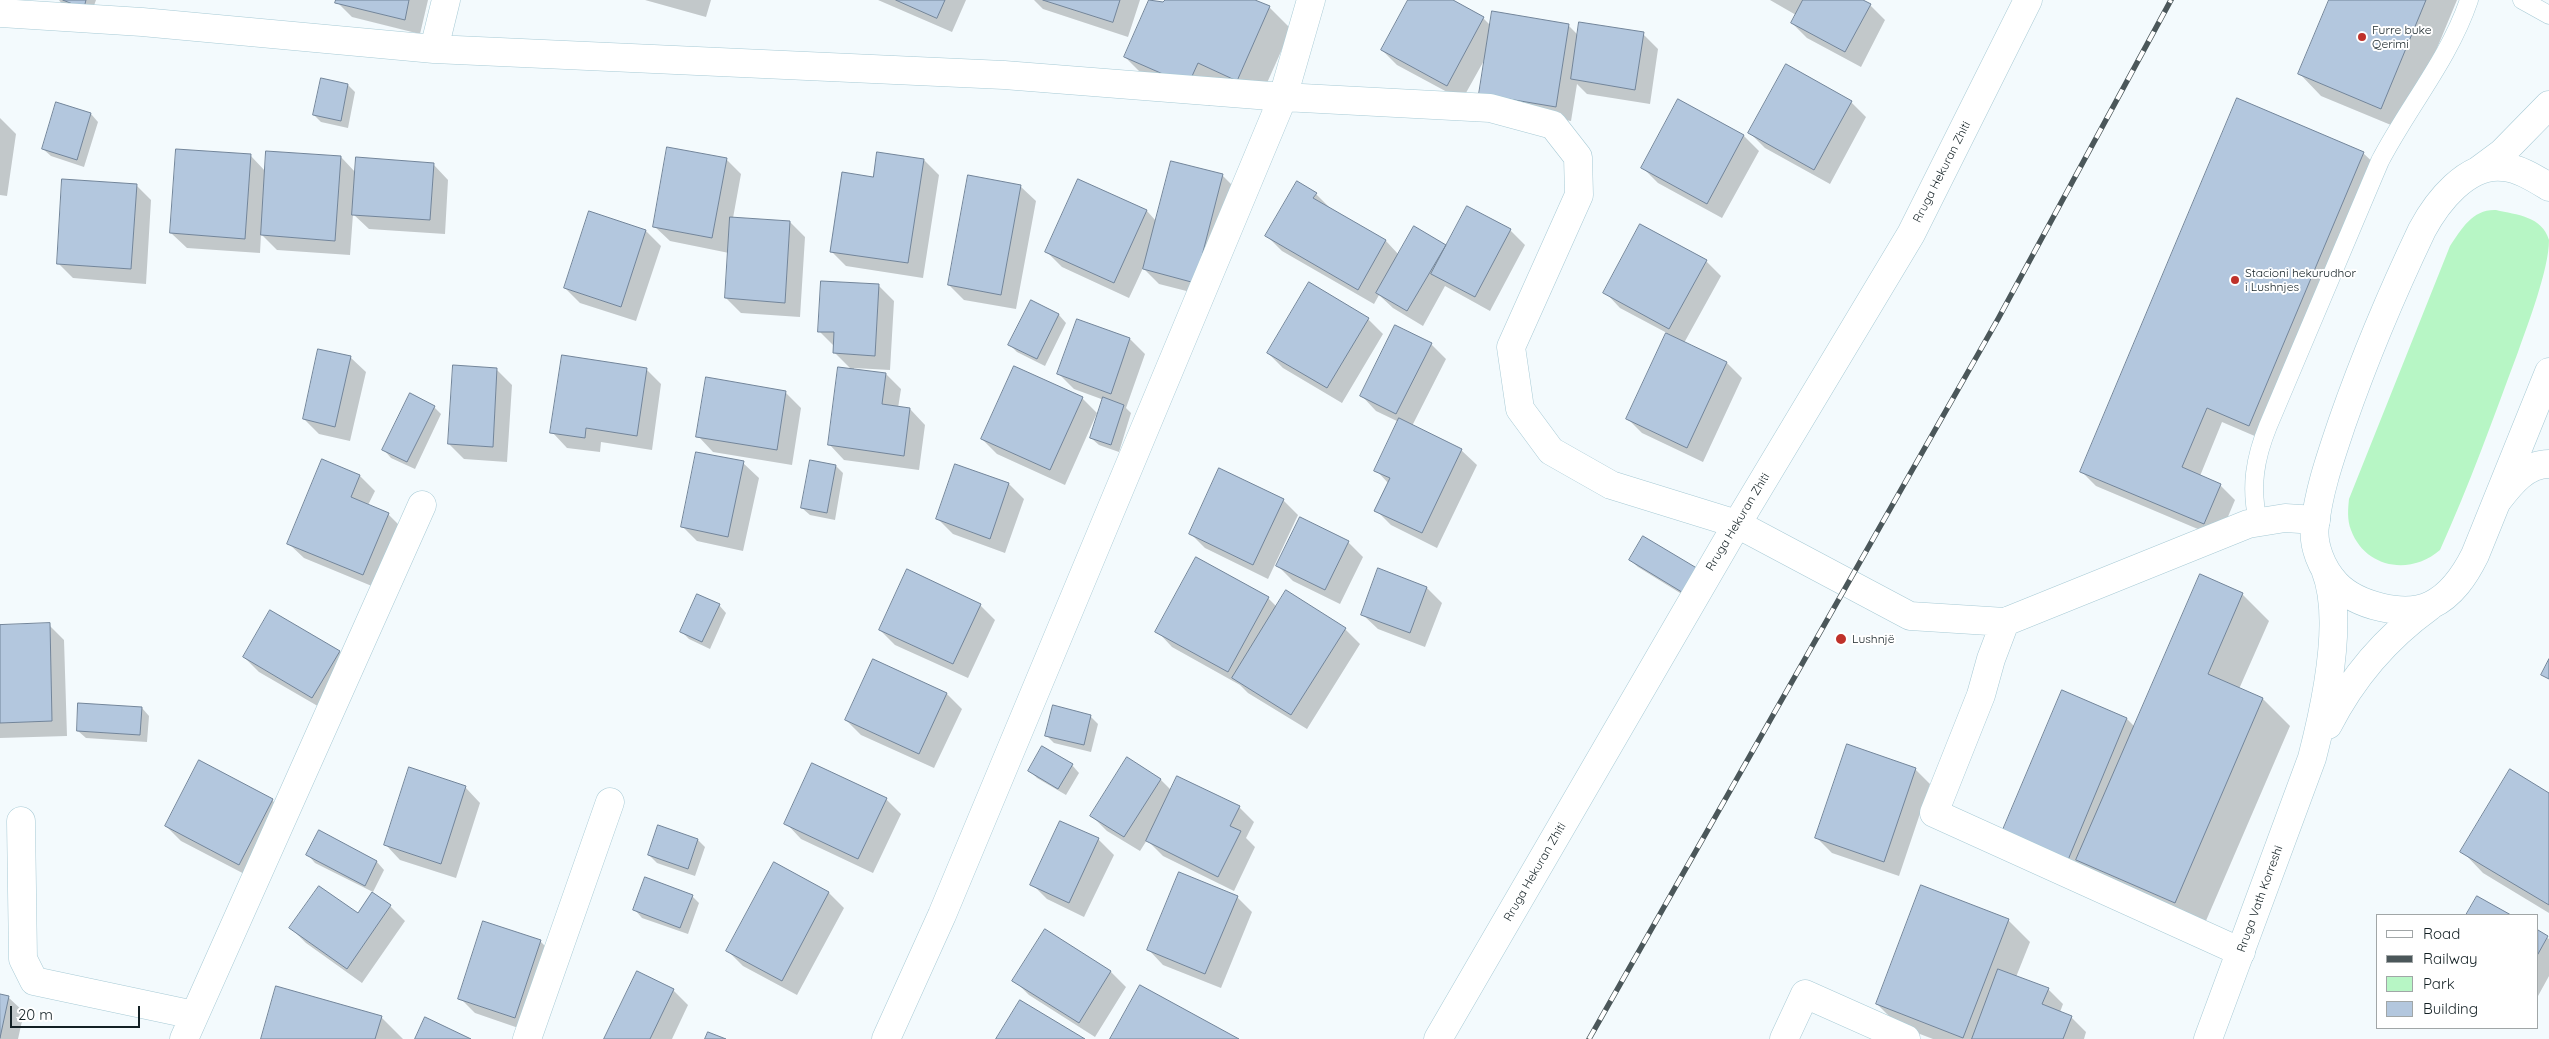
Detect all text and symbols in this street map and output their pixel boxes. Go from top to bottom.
place label: Furre buke Qerimi [2372,23,2432,51]
marker: Furre buke Qerimi [2356,31,2368,43]
street label: Rruga Hekuran Zhiti [1910,119,1974,225]
place label: Stacioni hekurudhor i Lushnjes [2245,266,2356,294]
marker: Stacioni hekurudhor i Lushnjes [2229,274,2241,286]
street label: Rruga Hekuran Zhiti [1703,470,1773,574]
marker: Lushnjë [1834,632,1848,646]
place label: Lushnjë [1852,632,1895,646]
street label: Rruga Hekuran Zhiti [1501,820,1569,924]
street label: Rruga Vath Korreshi [2234,844,2286,954]
legend [2376,914,2539,1029]
text: Road [2423,924,2460,943]
text: Railway [2423,949,2478,968]
text: Park [2423,974,2455,993]
scale bar [12,996,142,1028]
text: Building [2423,999,2478,1018]
text: 20 m [18,1005,53,1024]

